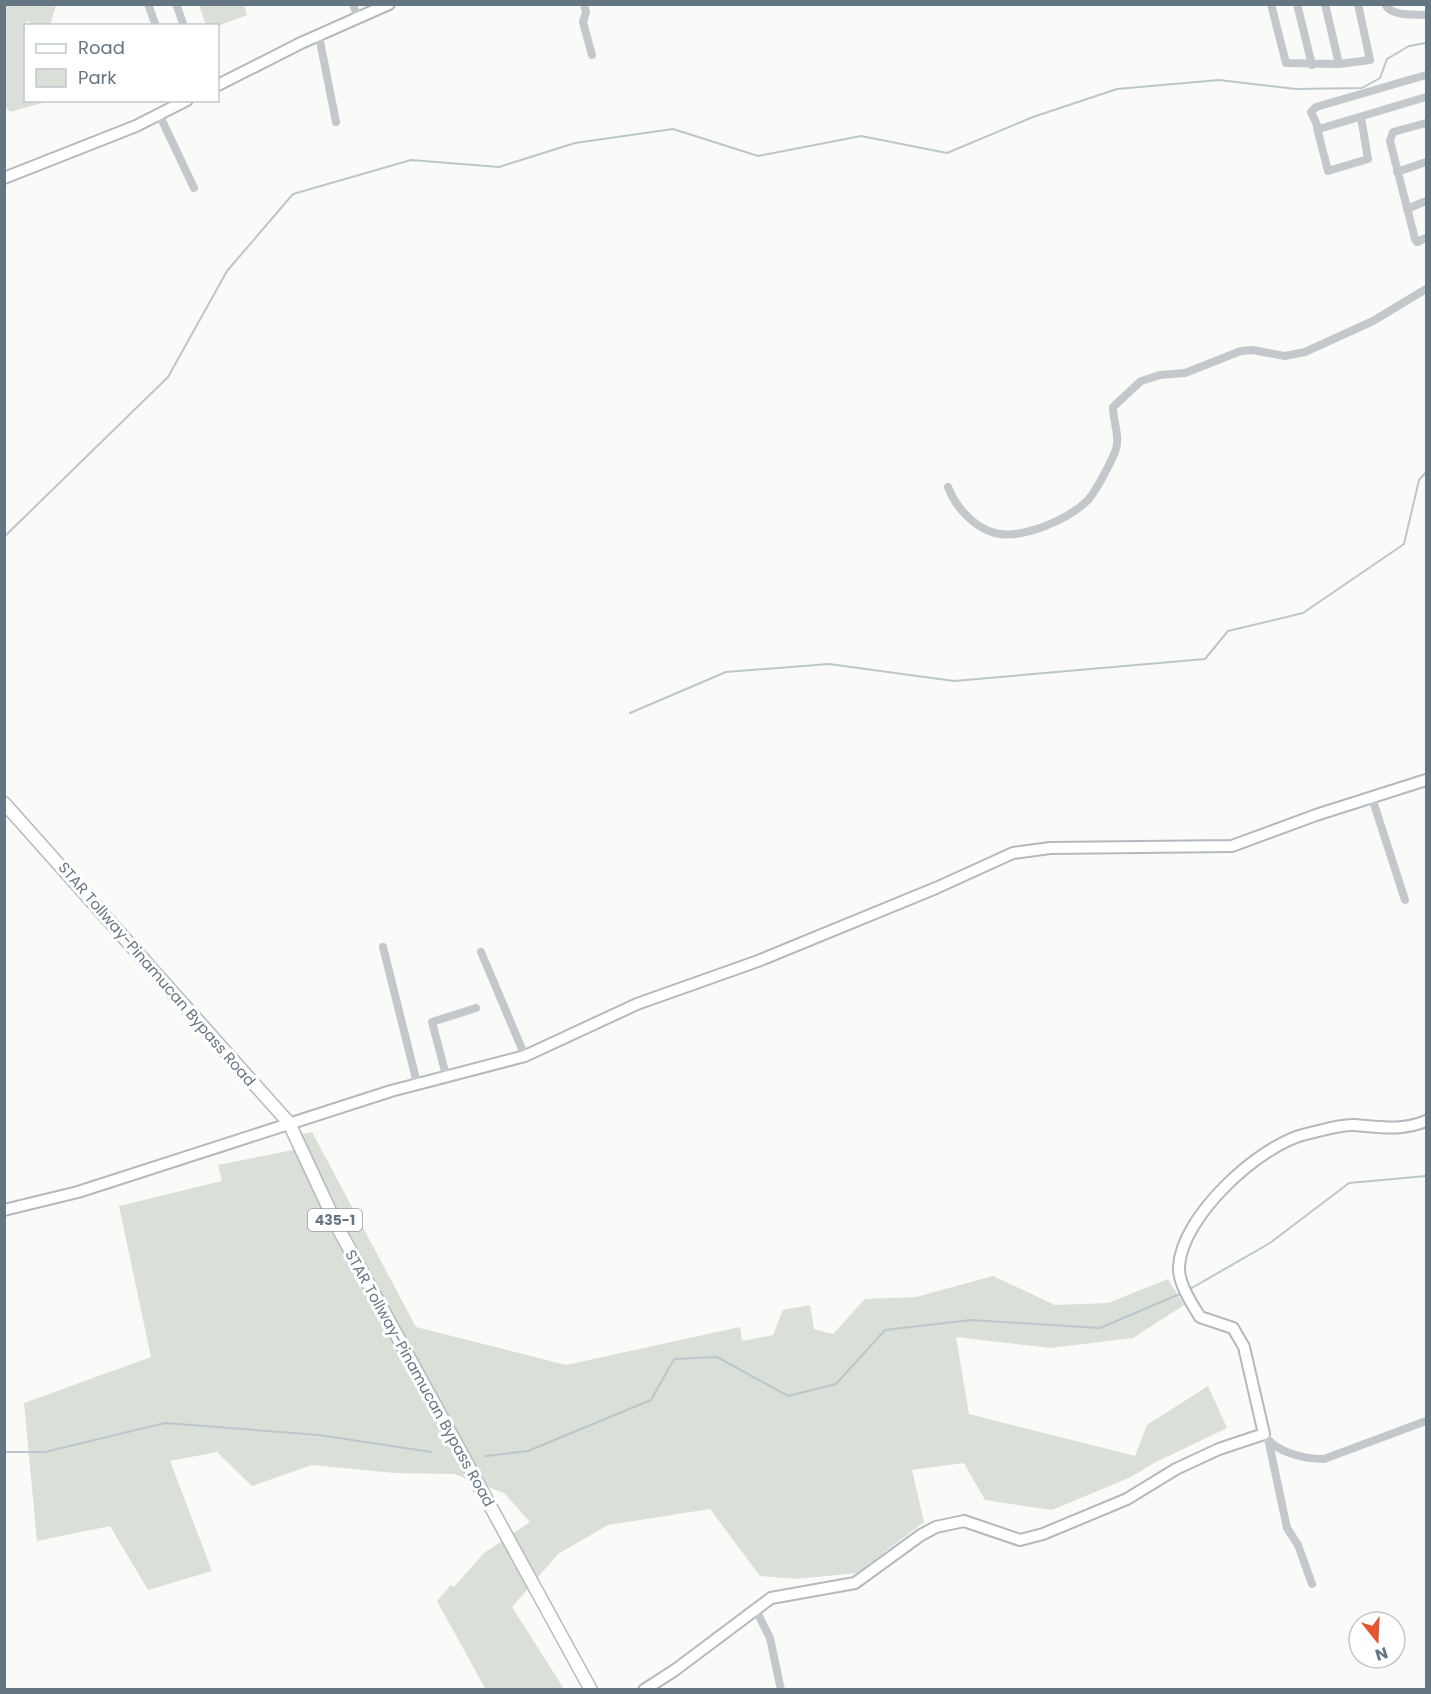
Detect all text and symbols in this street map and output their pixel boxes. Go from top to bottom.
legend [24,24,219,102]
text: Road [78,35,125,60]
text: Park [78,65,117,90]
street label: STAR Tollway-Pinamucan Bypass Road [54,857,260,1091]
road number: 435-1 [308,1209,362,1231]
street label: STAR Tollway-Pinamucan Bypass Road [340,1246,500,1510]
north arrow [1347,1610,1407,1670]
text: N [1372,1641,1391,1667]

